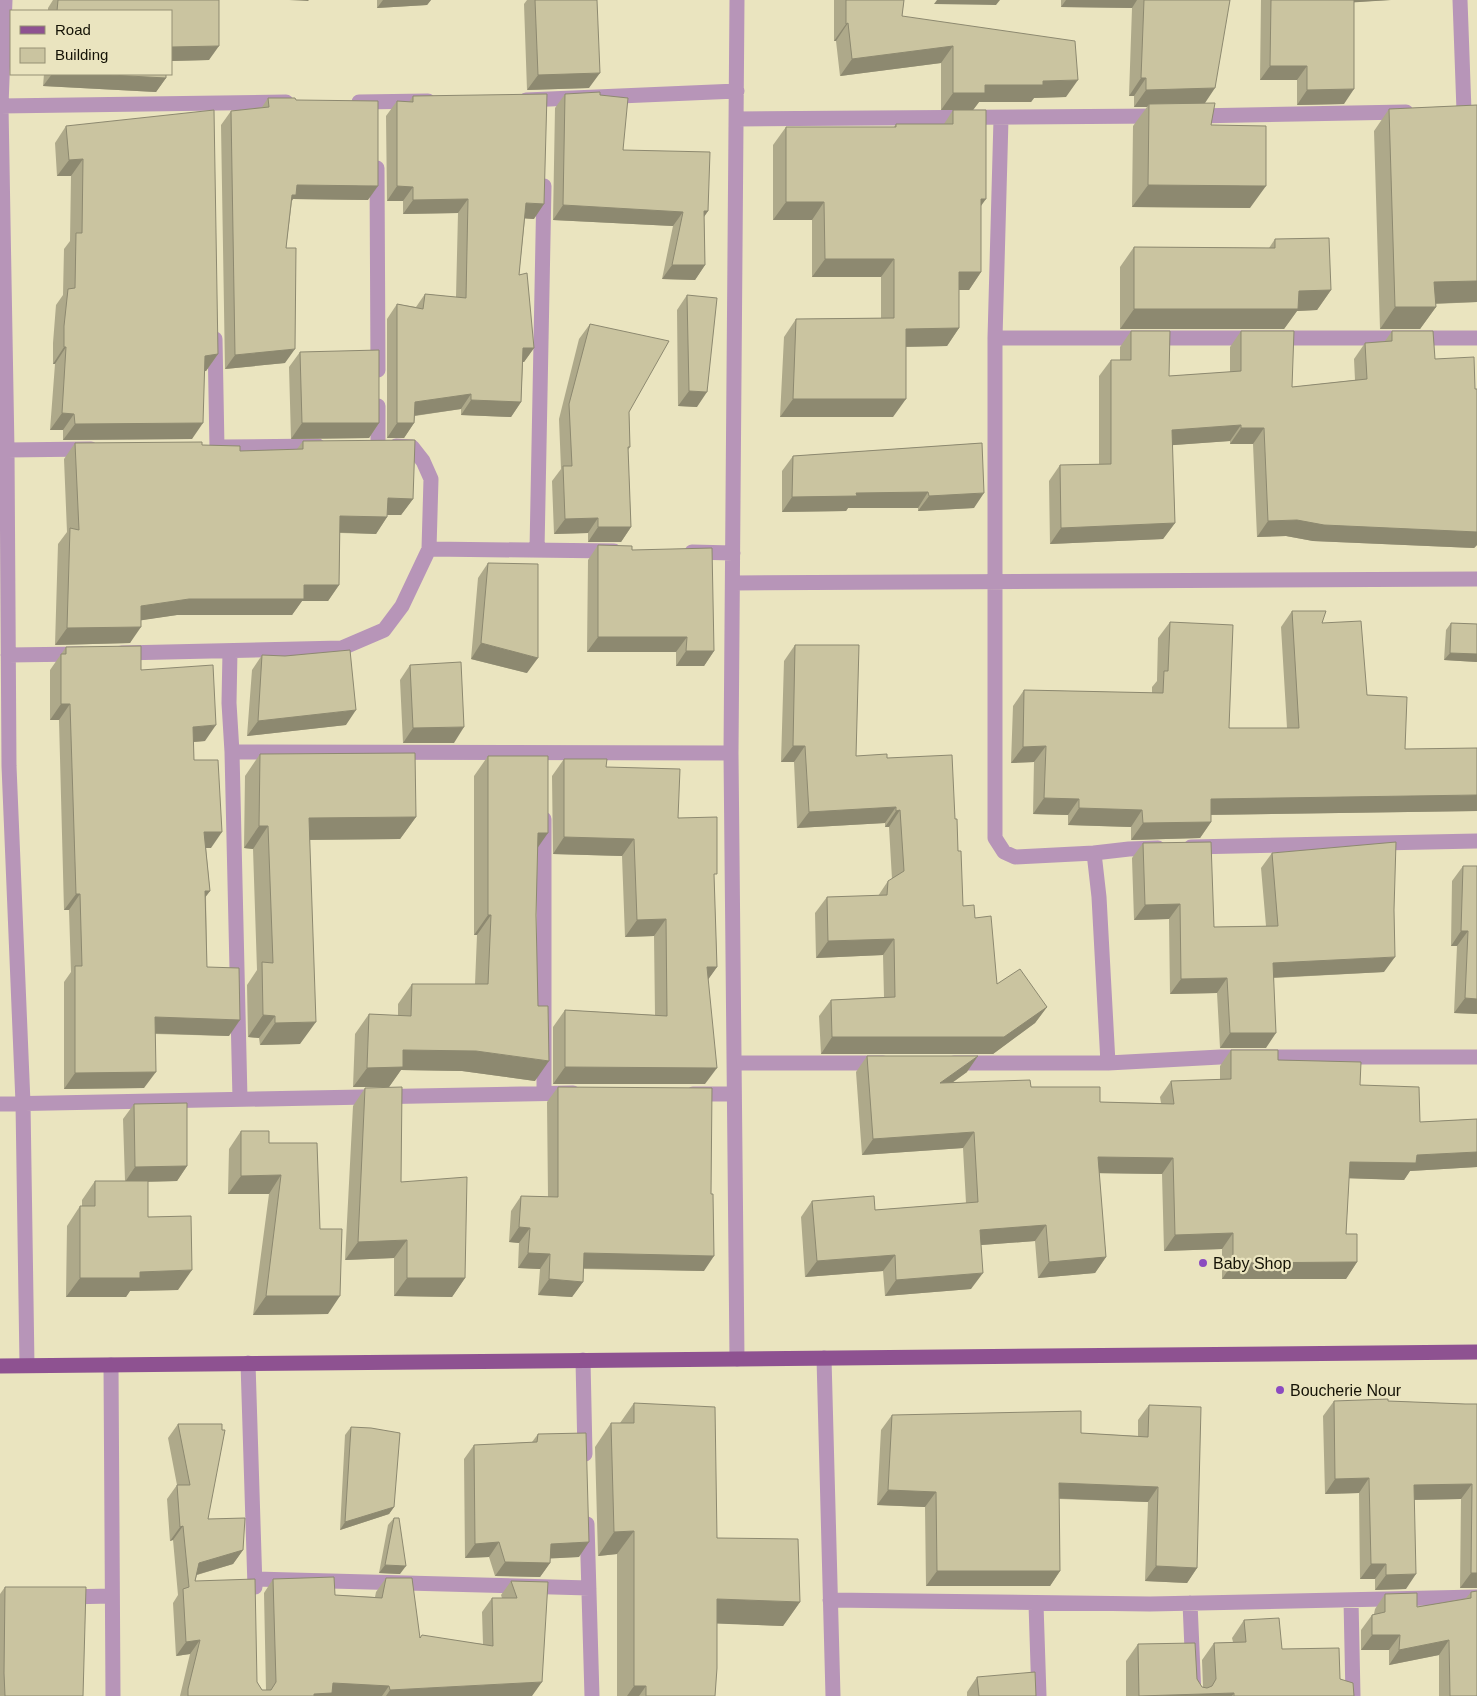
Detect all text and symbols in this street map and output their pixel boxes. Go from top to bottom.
legend [10,10,172,75]
text: Road [55,21,91,38]
text: Building [55,46,108,63]
place label: Baby Shop [1213,1255,1291,1272]
marker: Baby Shop [1197,1257,1209,1269]
place label: Boucherie Nour [1290,1382,1402,1399]
marker: Boucherie Nour [1274,1384,1286,1396]

